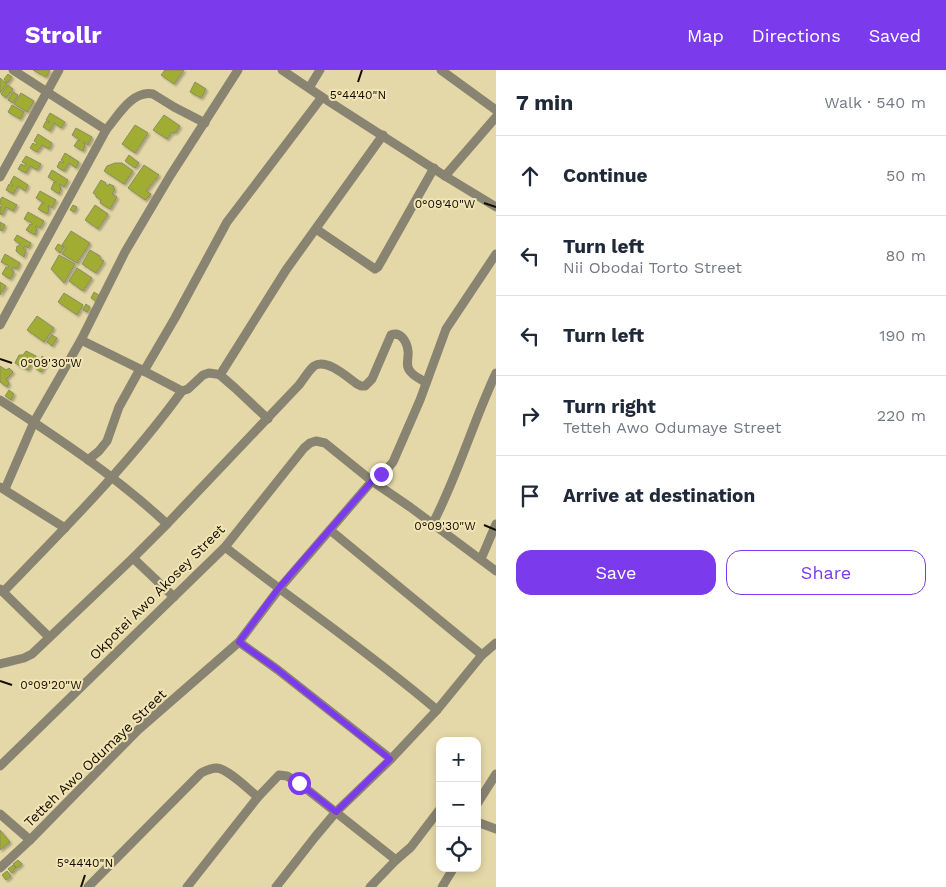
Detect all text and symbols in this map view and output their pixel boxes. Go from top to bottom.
text: Strollr [25,21,102,49]
text: Map [687,25,724,46]
text: Directions [752,25,841,46]
text: Saved [869,25,921,46]
text: 5°44'40"N [330,88,386,102]
text: 7 min [516,90,573,115]
text: Walk · 540 m [824,93,926,112]
icon: ahead [516,162,544,190]
text: Continue [563,164,647,187]
text: 50 m [886,166,926,185]
text: 0°09'40"W [415,197,476,211]
text: Turn left [563,235,644,258]
icon: left [516,242,544,270]
text: 80 m [885,246,926,265]
text: Nii Obodai Torto Street [563,258,742,277]
icon: left [516,322,544,350]
text: Turn left [563,324,644,347]
text: 190 m [879,326,926,345]
text: 0°09'30"W [20,356,82,370]
text: Turn right [563,395,656,418]
icon: right [516,402,544,430]
text: 220 m [877,406,926,425]
text: Tetteh Awo Odumaye Street [563,418,781,437]
route end [370,463,393,486]
icon: arrive [516,482,544,510]
text: Arrive at destination [563,484,755,507]
text: 0°09'30"W [414,519,476,533]
street label: Okpotei Awo Akosey Street [86,521,228,663]
button: Save [516,550,716,595]
button: Share [726,550,926,595]
text: 0°09'20"W [20,678,82,692]
street label: Tetteh Awo Odumaye Street [21,686,169,830]
map controls [436,737,481,872]
button: + [436,737,481,782]
route start [288,772,311,795]
button: − [436,782,481,827]
button: locate [436,827,481,872]
text: 5°44'40"N [57,856,113,870]

